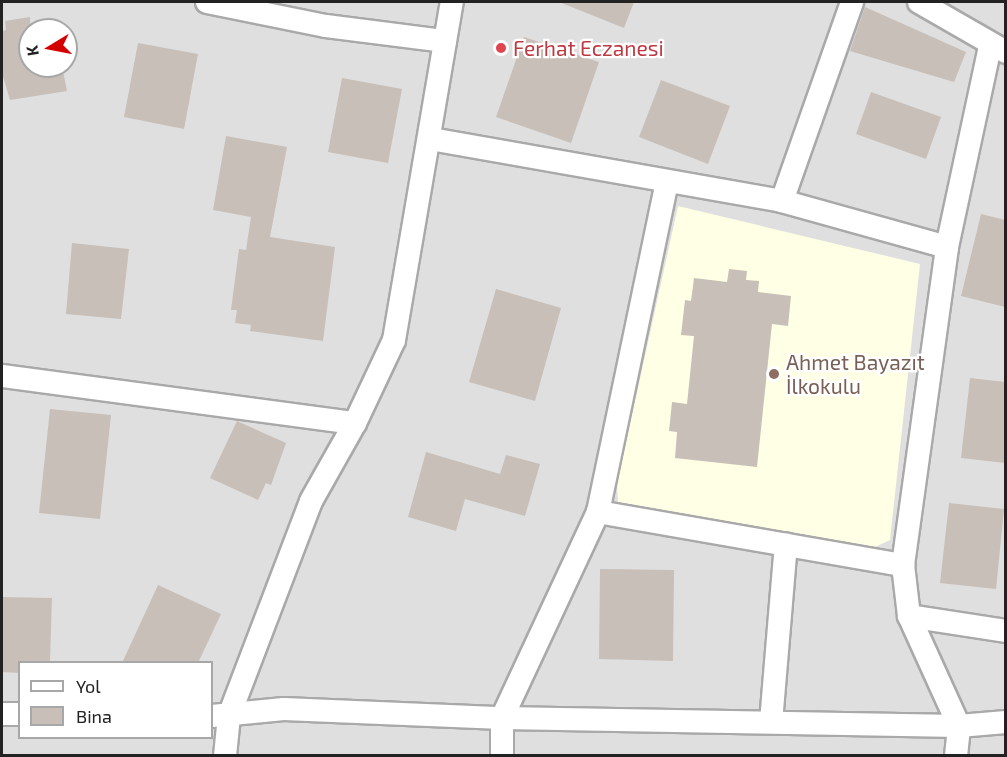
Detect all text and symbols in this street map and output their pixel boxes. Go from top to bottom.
north arrow [18,18,78,78]
place label: Ferhat Eczanesi [513,35,664,61]
marker: Ferhat Eczanesi [494,41,508,55]
text: K [22,44,42,58]
place label: Ahmet Bayazıt İlkokulu [786,349,925,399]
marker: Ahmet Bayazıt İlkokulu [767,367,781,381]
legend [18,661,213,739]
text: Yol [76,675,101,697]
text: Bina [76,705,112,727]

